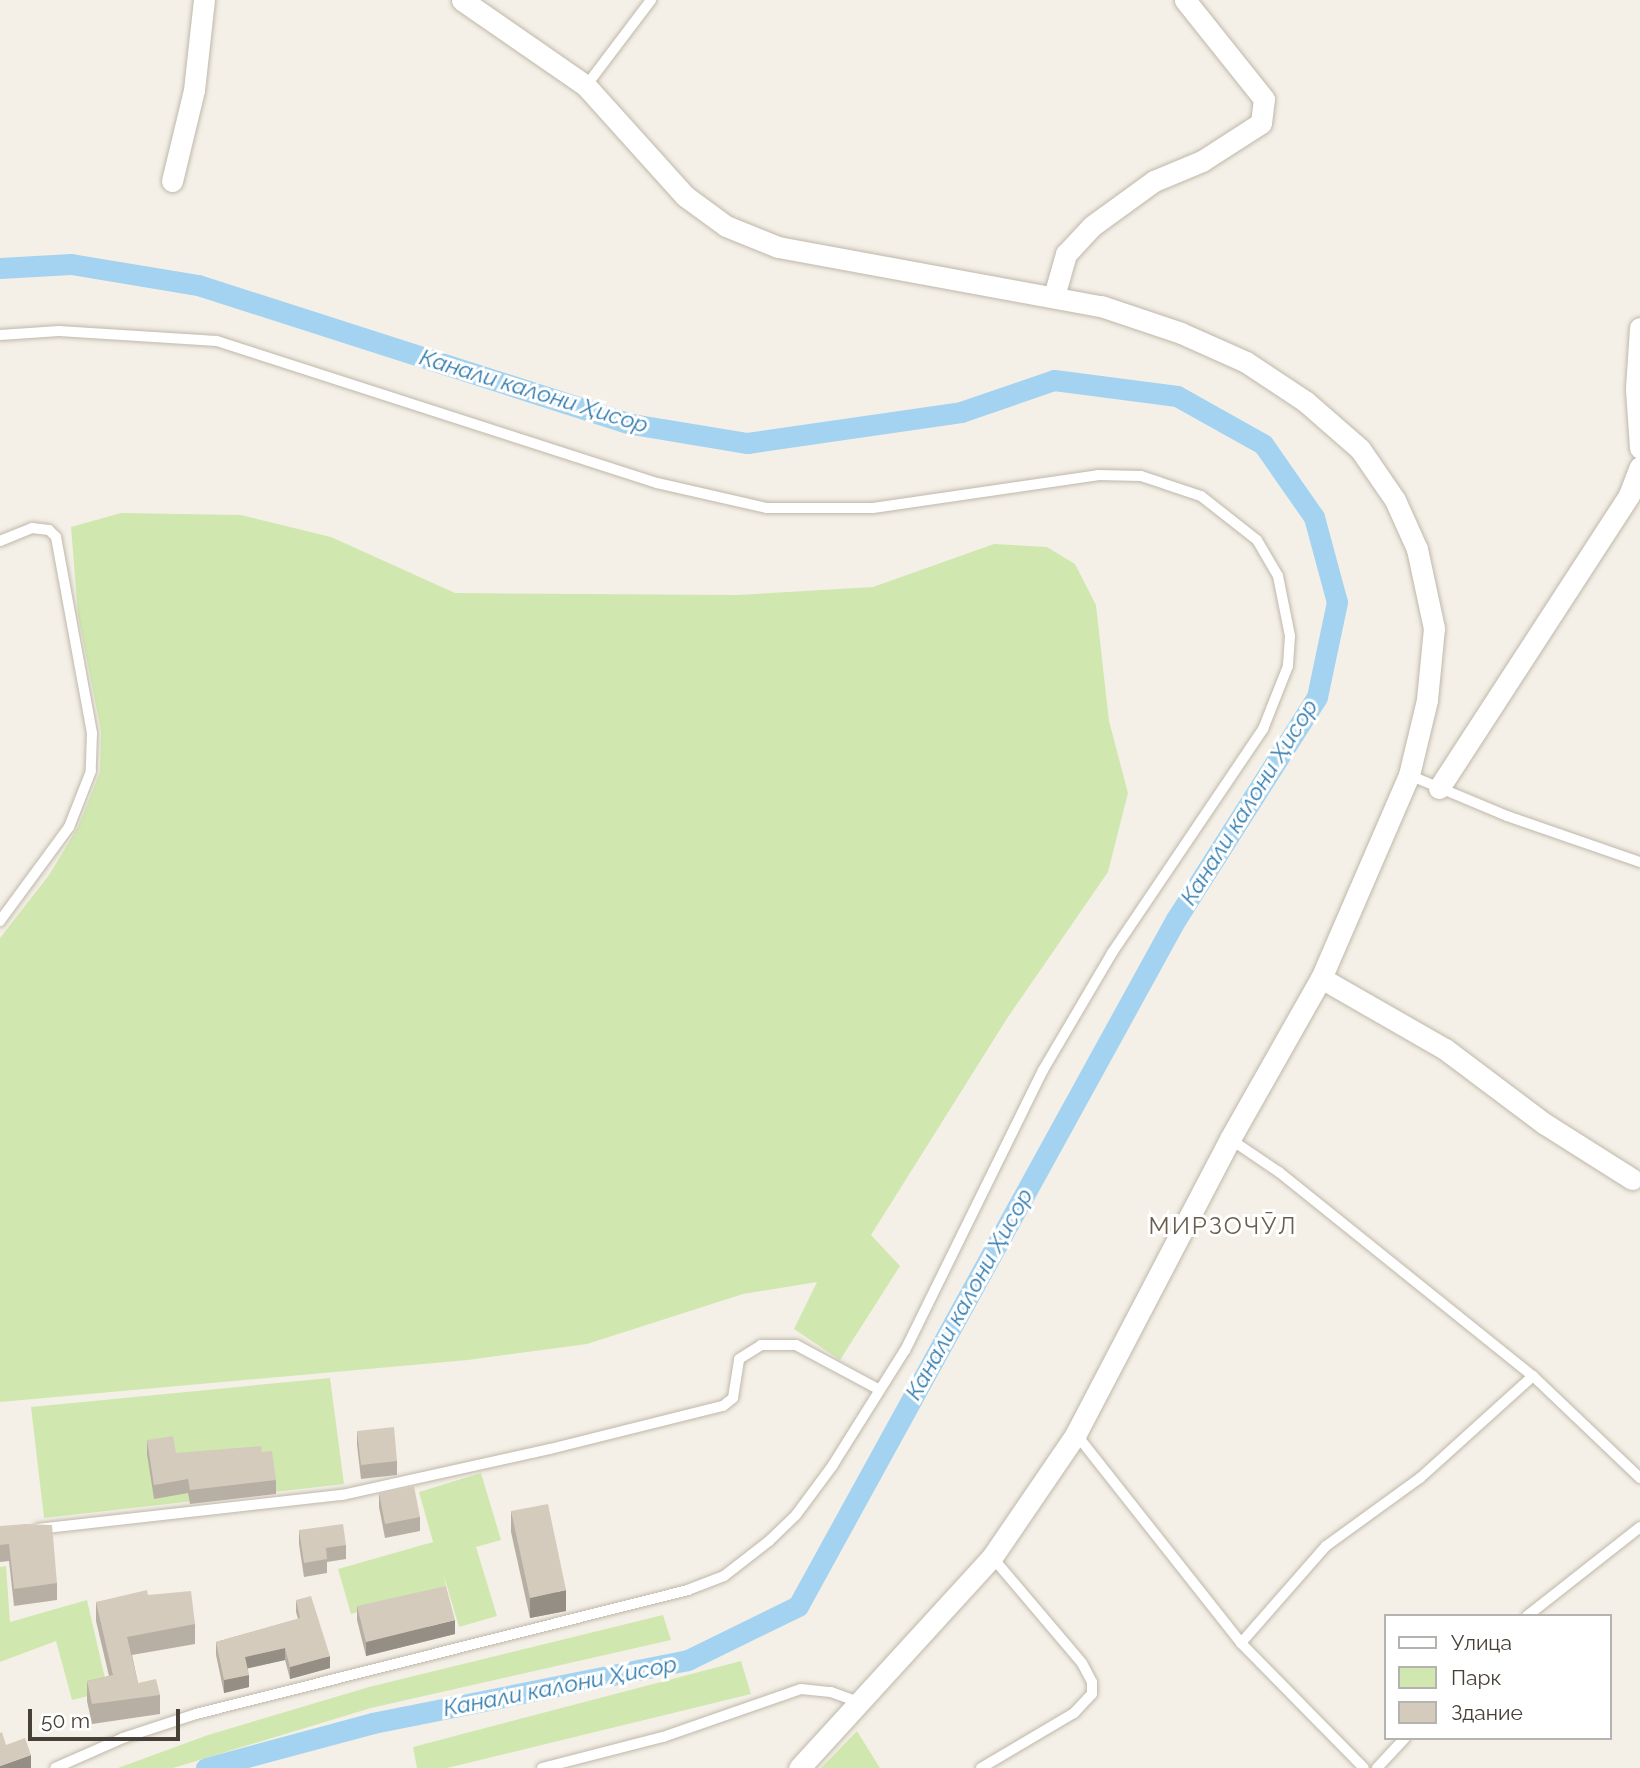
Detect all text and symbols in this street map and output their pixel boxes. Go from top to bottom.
water label: Канали калони Ҳисор [416,343,652,439]
water label: Канали калони Ҳисор [1174,694,1324,910]
water label: Канали калони Ҳисор [899,1183,1039,1405]
district label: МИРЗОЧӮЛ [1150,1212,1296,1240]
legend [1384,1614,1612,1740]
text: Улица [1451,1630,1512,1655]
water label: Канали калони Ҳисор [441,1650,679,1722]
text: Парк [1451,1665,1501,1690]
scale bar [32,1694,184,1738]
text: Здание [1451,1700,1523,1725]
text: 50 m [41,1708,90,1733]

